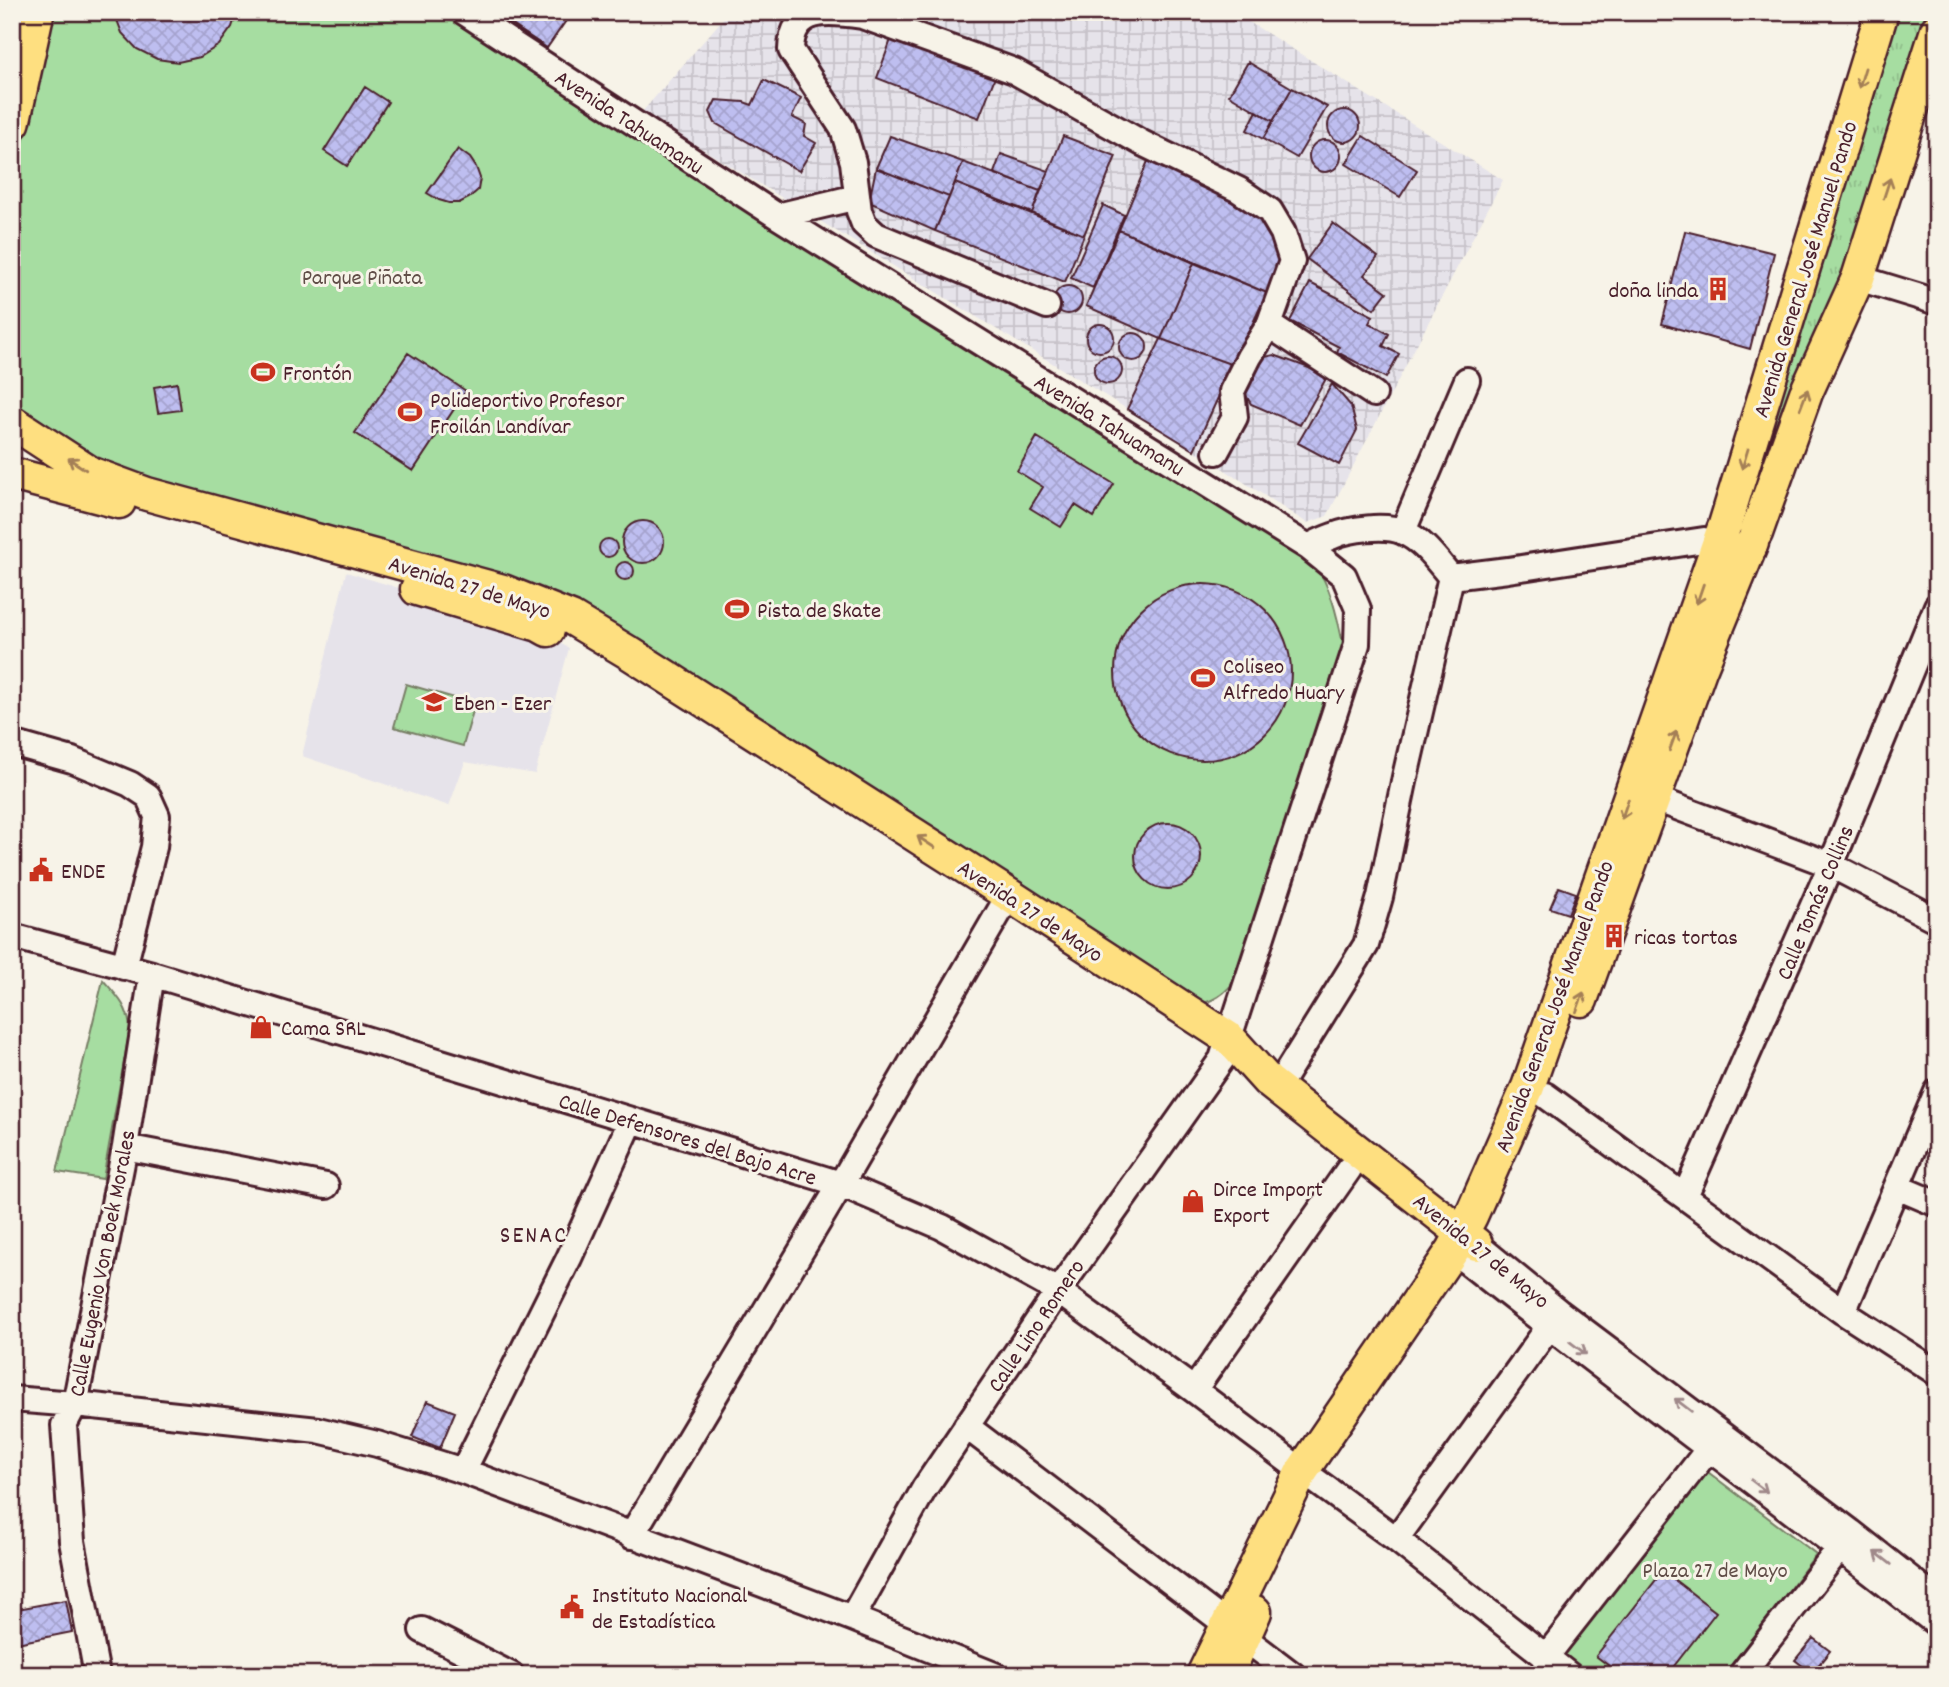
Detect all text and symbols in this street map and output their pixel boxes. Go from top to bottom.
street label: Avenida Tahuamanu [547,63,709,185]
one-way arrow [1855,66,1868,88]
street label: Avenida General José Manuel Pando [1746,118,1868,422]
one-way arrow [1882,177,1894,199]
park label: Parque Piñata [302,263,424,296]
building icon: doña linda [1704,275,1732,303]
place label: doña linda [1608,276,1699,309]
sports icon: Frontón [249,358,277,386]
place label: Frontón [283,359,352,392]
street label: Avenida Tahuamanu [1026,367,1190,487]
place label: Polideportivo Profesor Froilán Landívar [430,386,625,445]
one-way arrow [1799,389,1812,411]
sports icon: Polideportivo Profesor Froilán Landívar [396,398,424,426]
one-way arrow [1738,448,1751,470]
one-way arrow [68,457,87,472]
street label: Avenida 27 de Mayo [384,549,554,630]
one-way arrow [1693,583,1705,605]
sports icon: Pista de Skate [723,595,751,623]
place label: Pista de Skate [757,596,881,629]
place label: Coliseo Alfredo Huary [1223,652,1345,711]
sports icon: Coliseo Alfredo Huary [1189,664,1217,692]
school or university icon: Eben - Ezer [420,688,448,716]
place label: Eben - Ezer [454,689,552,722]
one-way arrow [1668,731,1681,753]
one-way arrow [1618,798,1630,820]
street label: Calle Tomás Collins [1770,821,1865,986]
one-way arrow [917,834,936,849]
street label: Avenida 27 de Mayo [950,853,1109,973]
public building icon: ENDE [27,856,55,884]
place label: ENDE [61,857,106,890]
street label: Avenida General José Manuel Pando [1488,857,1625,1158]
building icon: ricas tortas [1600,922,1628,950]
place label: ricas tortas [1634,923,1738,956]
one-way arrow [1575,991,1588,1013]
shop icon: Cama SRL [247,1013,275,1041]
place label: Cama SRL [281,1014,366,1047]
street label: Calle Defensores del Bajo Acre [554,1086,820,1196]
street label: Calle Eugenio Von Boek Morales [62,1128,146,1400]
place label: Dirce Import Export [1213,1175,1323,1234]
shop icon: Dirce Import Export [1179,1187,1207,1215]
street label: Avenida 27 de Mayo [1404,1187,1555,1318]
district label: SENAC [500,1220,568,1254]
street label: Calle Lino Romero [981,1254,1095,1400]
one-way arrow [1568,1341,1587,1356]
one-way arrow [1674,1397,1693,1412]
one-way arrow [1750,1478,1769,1493]
one-way arrow [1875,1550,1893,1565]
park label: Plaza 27 de Mayo [1642,1556,1788,1589]
place label: Instituto Nacional de Estadística [592,1581,748,1640]
public building icon: Instituto Nacional de Estadística [558,1593,586,1621]

